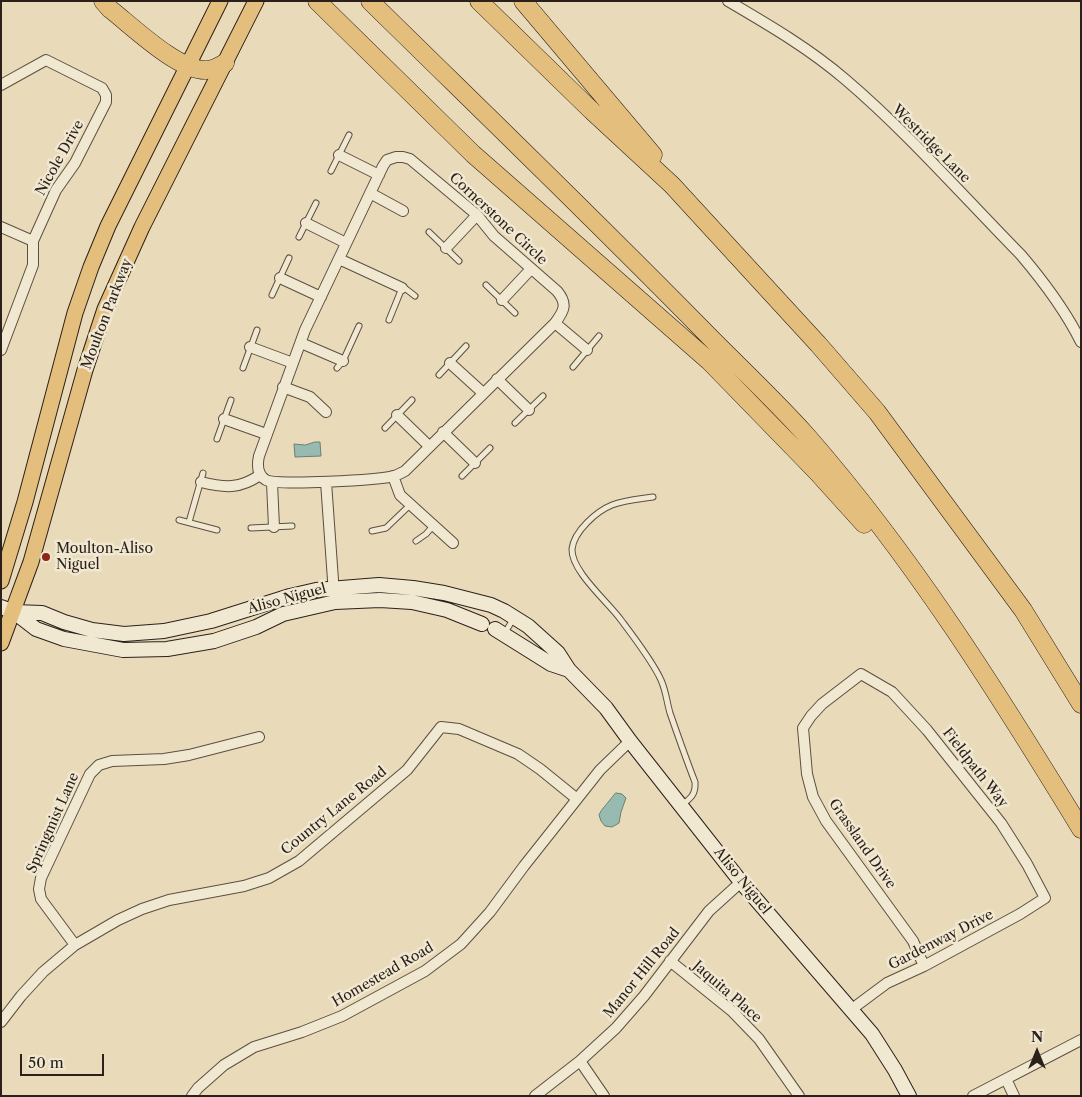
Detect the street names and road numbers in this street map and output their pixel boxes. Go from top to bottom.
street label: Westridge Lane [888,101,974,187]
street label: Nicole Drive [32,117,88,199]
street label: Cornerstone Circle [446,169,550,269]
street label: Moulton Parkway [78,256,136,372]
street label: Aliso Niguel [246,580,328,618]
street label: Fieldpath Way [939,725,1011,811]
street label: Country Lane Road [278,763,390,859]
street label: Springmist Lane [23,770,83,876]
street label: Grassland Drive [825,796,899,892]
street label: Aliso Niguel [710,844,774,918]
street label: Gardenway Drive [886,906,996,974]
street label: Manor Hill Road [600,924,684,1022]
street label: Homestead Road [329,939,437,1011]
street label: Jaquita Place [689,958,765,1026]

